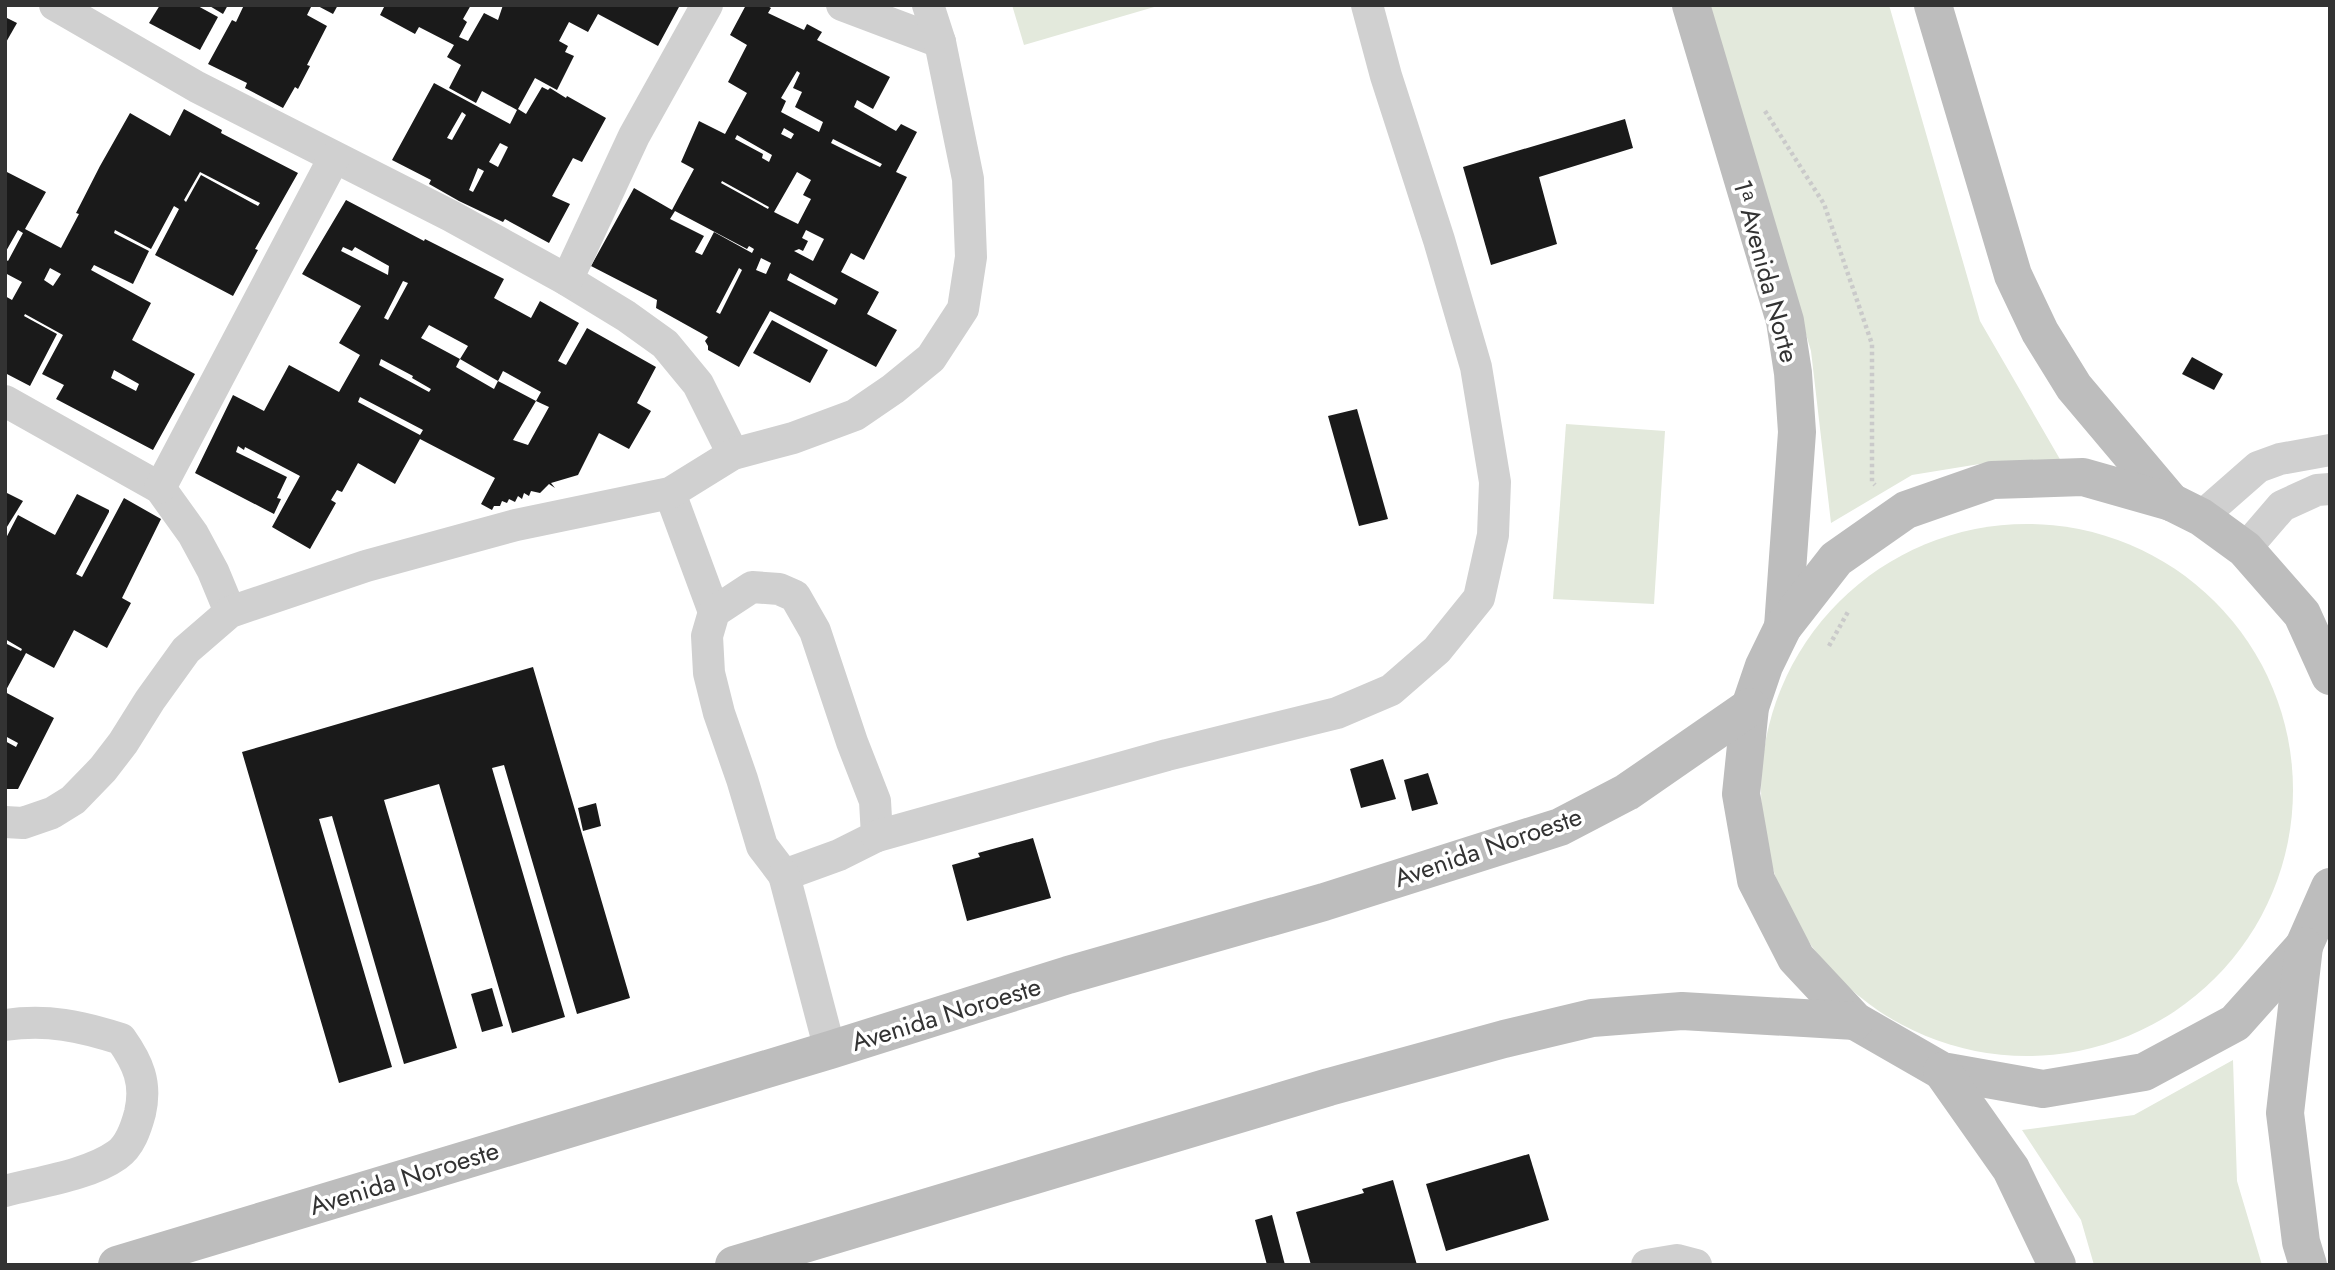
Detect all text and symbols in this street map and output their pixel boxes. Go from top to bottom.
street label: 1ᵃ Avenida Norte [1723,175,1809,367]
street label: Avenida Noroeste [1389,797,1587,897]
street label: Avenida Noroeste [847,967,1045,1061]
street label: Avenida Noroeste [305,1131,503,1225]

